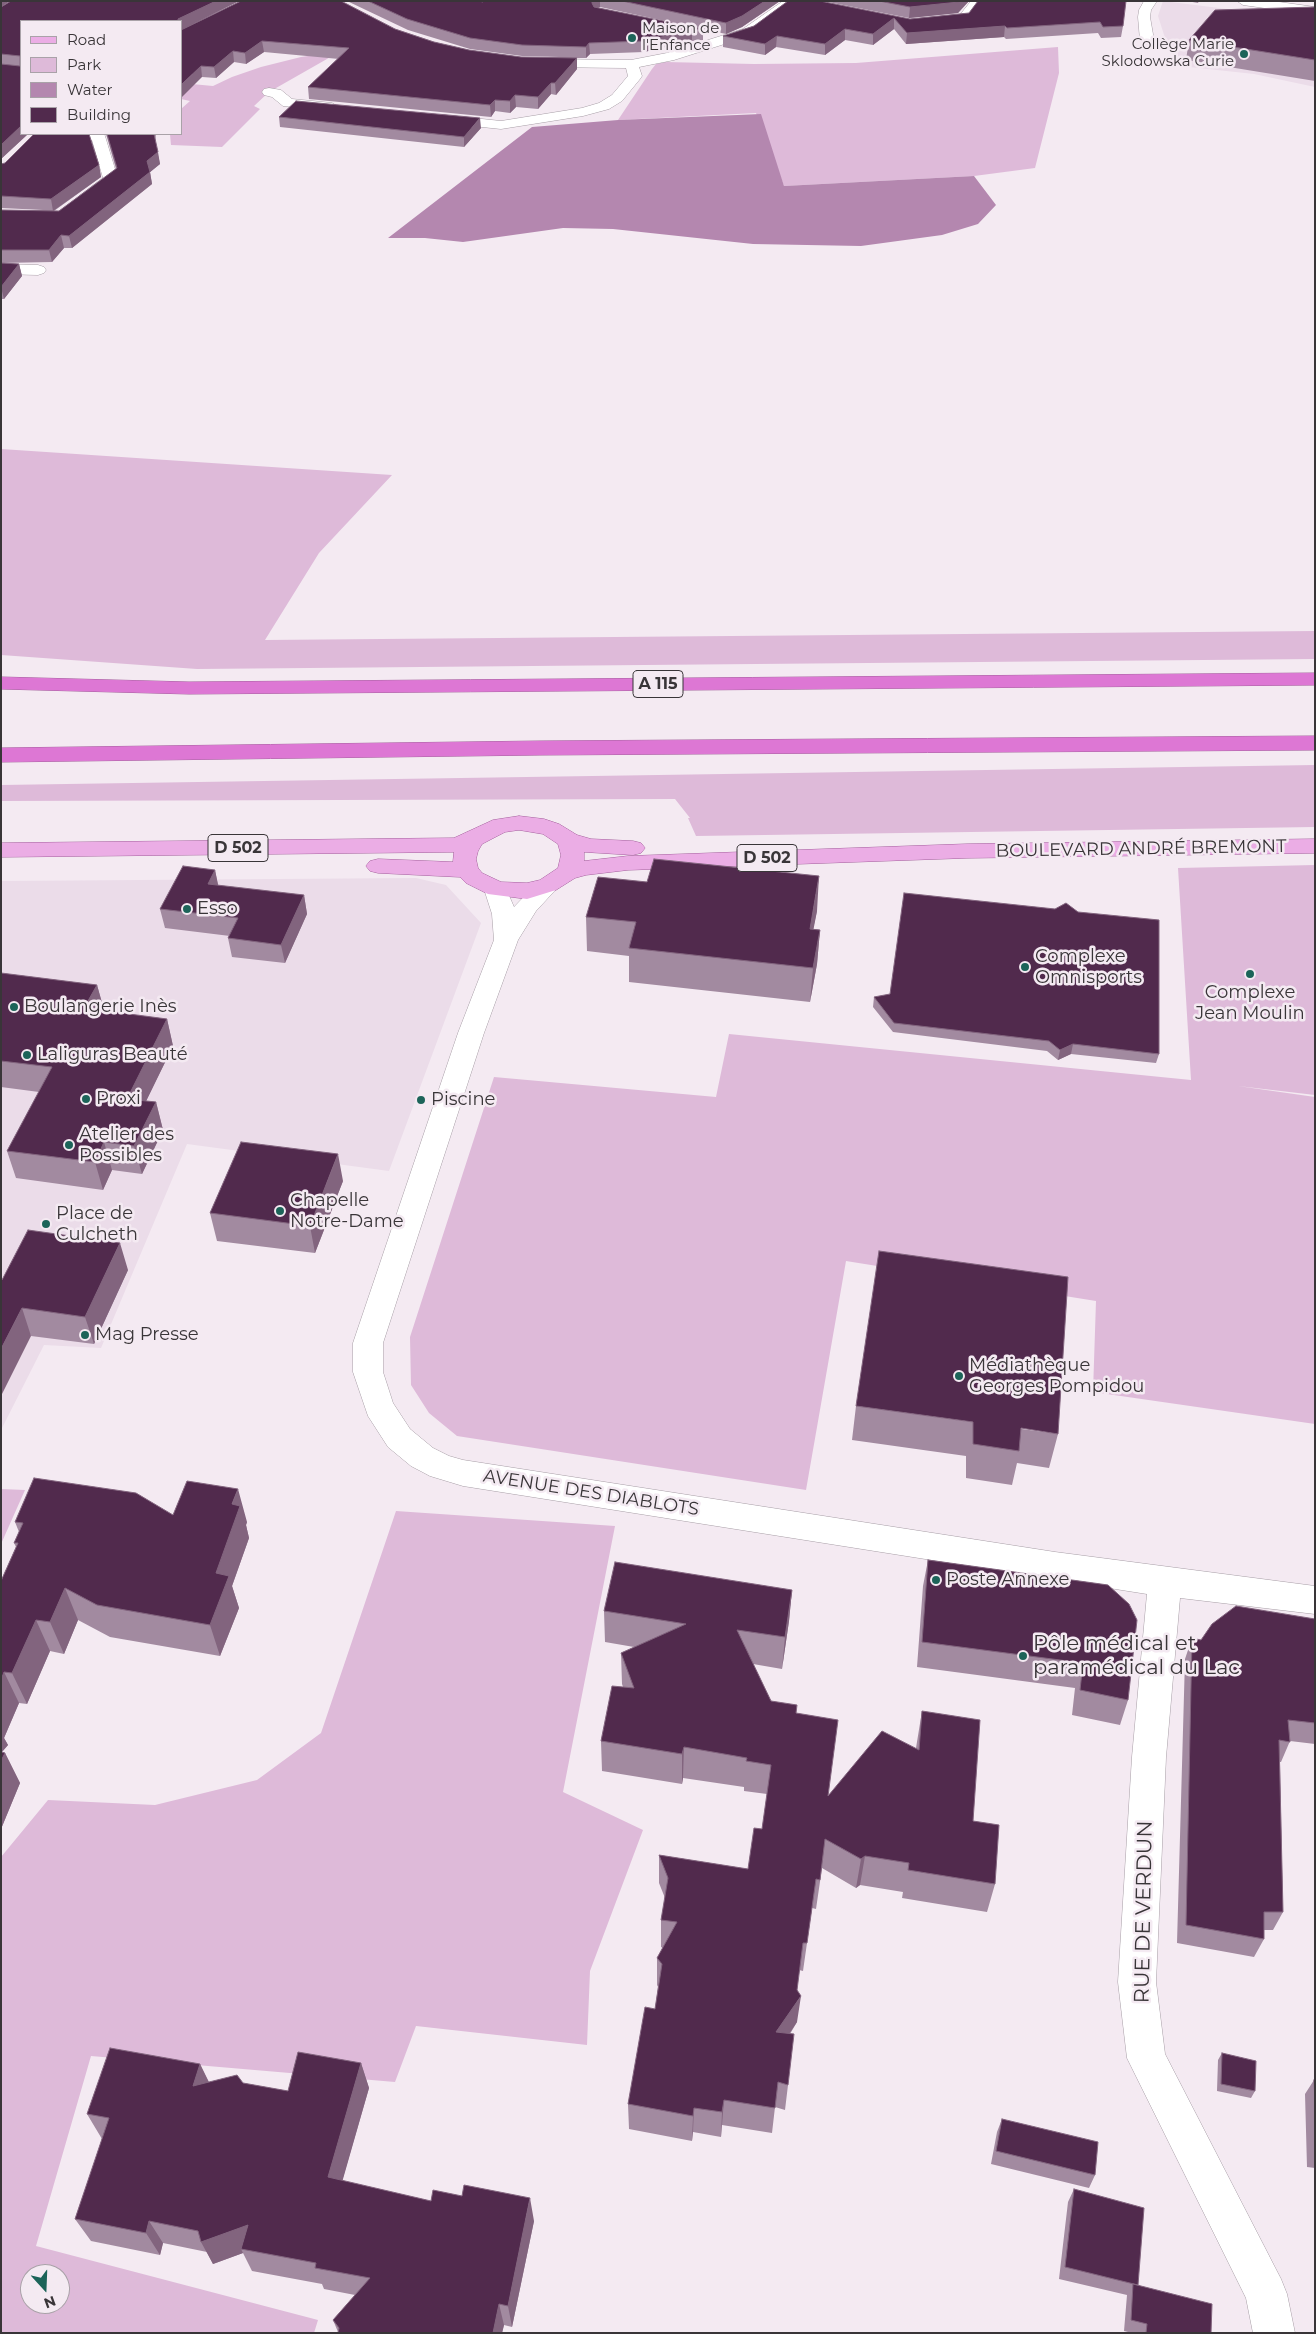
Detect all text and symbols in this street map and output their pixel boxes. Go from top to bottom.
legend [20,20,182,135]
place label: Maison de l'Enfance [642,20,719,55]
text: Road [67,30,106,49]
marker: Maison de l'Enfance [626,32,638,44]
place label: Collège Marie Sklodowska Curie [1102,36,1234,71]
marker: Collège Marie Sklodowska Curie [1238,48,1250,60]
text: Park [67,55,101,74]
text: Water [67,80,113,99]
text: Building [67,105,131,124]
road number: A 115 [633,671,683,698]
road number: D 502 [208,834,268,861]
street label: BOULEVARD ANDRÉ BREMONT [995,836,1287,862]
road number: D 502 [737,844,797,871]
place label: Esso [197,898,238,920]
marker: Esso [181,903,193,915]
place label: Complexe Omnisports [1035,946,1142,989]
marker: Complexe Omnisports [1019,961,1031,973]
marker: Complexe Jean Moulin [1244,968,1256,980]
place label: Complexe Jean Moulin [1195,982,1305,1024]
place label: Boulangerie Inès [24,996,177,1018]
marker: Boulangerie Inès [8,1001,20,1013]
place label: Laliguras Beauté [37,1044,188,1066]
marker: Laliguras Beauté [21,1049,33,1061]
place label: Proxi [96,1088,141,1110]
place label: Piscine [431,1089,495,1111]
marker: Proxi [80,1093,92,1105]
marker: Piscine [415,1094,427,1106]
place label: Atelier des Possibles [79,1124,174,1166]
marker: Atelier des Possibles [63,1139,75,1151]
place label: Chapelle Notre-Dame [290,1190,404,1232]
place label: Place de Culcheth [56,1203,138,1246]
marker: Chapelle Notre-Dame [274,1205,286,1217]
marker: Place de Culcheth [40,1218,52,1230]
place label: Mag Presse [95,1324,199,1346]
marker: Mag Presse [79,1329,91,1341]
place label: Médiathèque Georges Pompidou [969,1355,1144,1398]
marker: Médiathèque Georges Pompidou [953,1370,965,1382]
street label: AVENUE DES DIABLOTS [482,1465,700,1521]
place label: Poste Annexe [946,1569,1069,1591]
marker: Poste Annexe [930,1574,942,1586]
place label: Pôle médical et paramédical du Lac [1033,1631,1240,1681]
marker: Pôle médical et paramédical du Lac [1017,1650,1029,1662]
street label: RUE DE VERDUN [1130,1820,1158,2004]
north arrow [20,2264,70,2314]
text: N [41,2292,58,2313]

